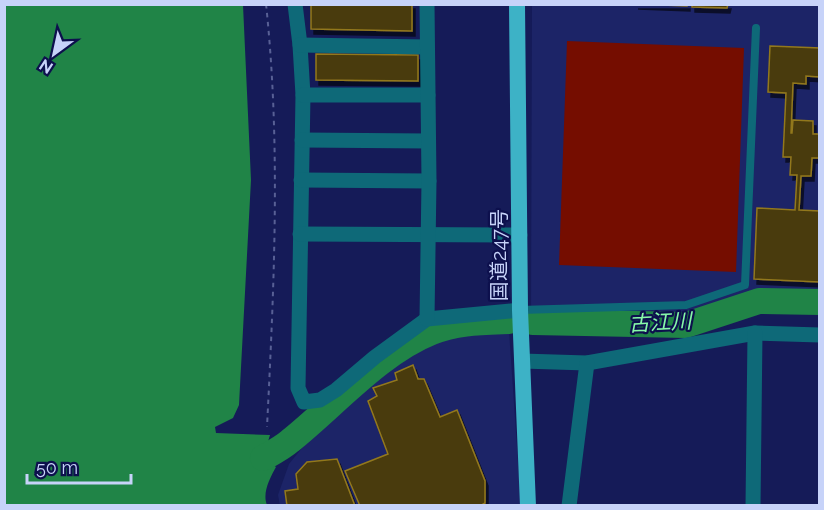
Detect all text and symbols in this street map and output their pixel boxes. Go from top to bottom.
north arrow [24,24,84,84]
text: N [36,55,56,77]
street label: 国道247号 [487,209,511,301]
water label: 古江川 [628,308,694,336]
scale bar [27,447,130,485]
text: 50 m [36,457,78,478]

